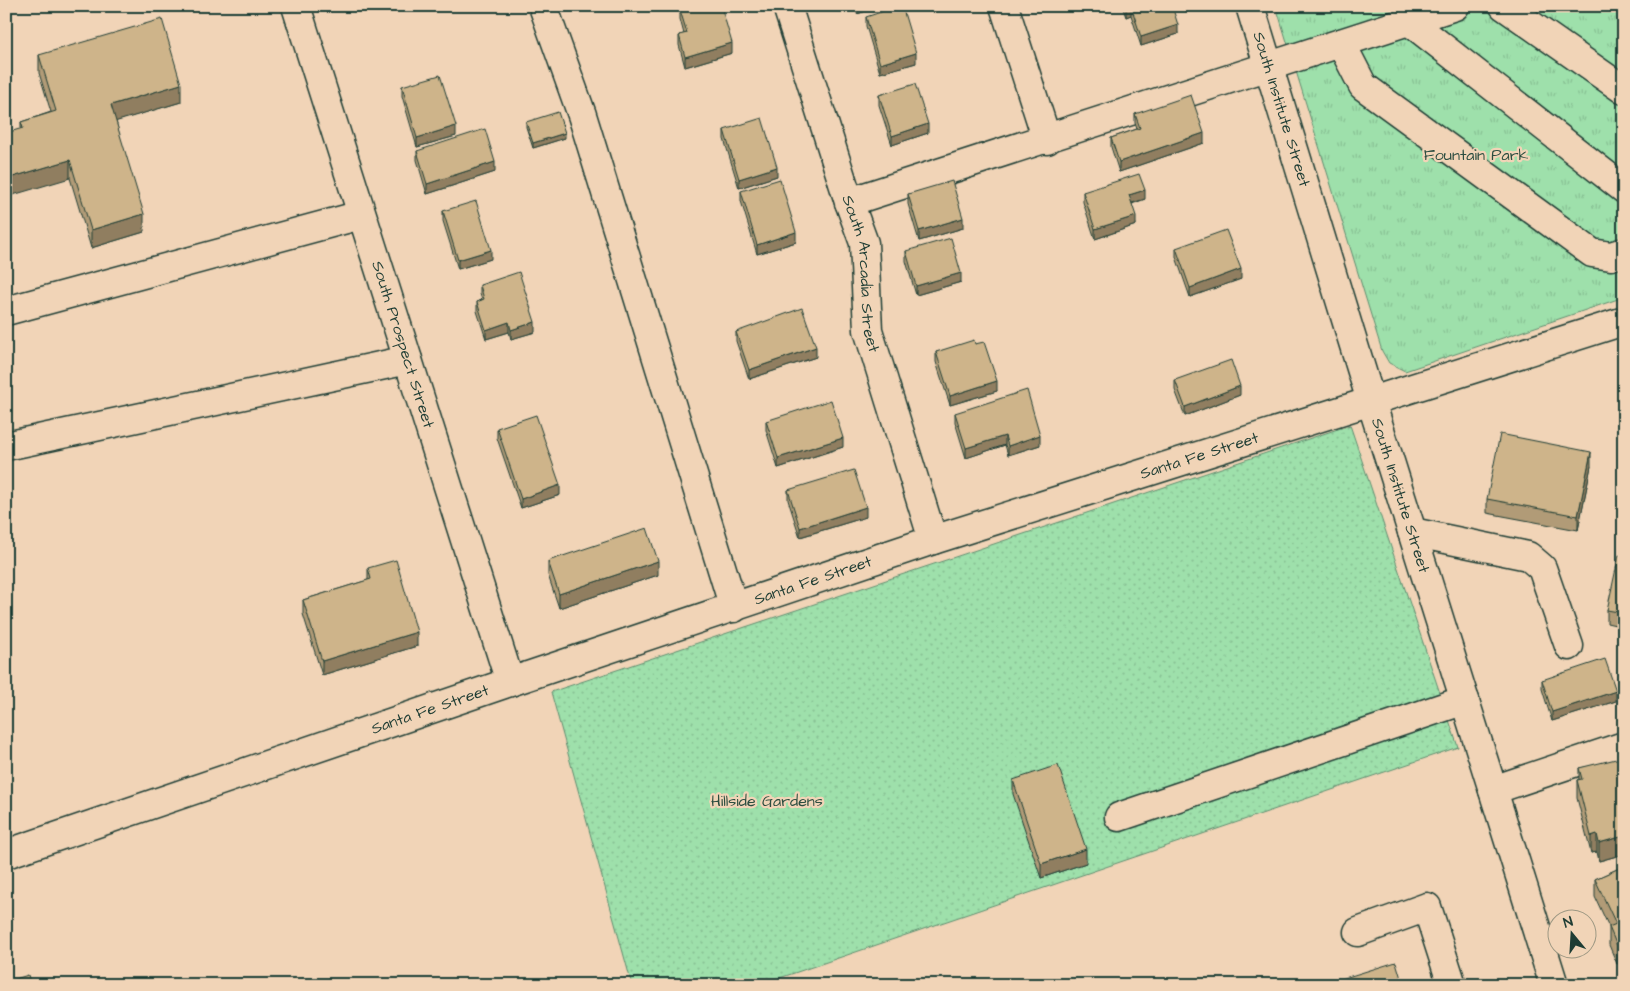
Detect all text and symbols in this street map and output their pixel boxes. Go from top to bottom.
street label: South Institute Street [1248,29,1316,190]
park label: Fountain Park [1424,144,1528,166]
street label: South Arcadia Street [837,192,885,355]
street label: South Prospect Street [366,258,440,431]
street label: South Institute Street [1366,415,1435,576]
street label: Santa Fe Street [1137,426,1262,485]
street label: Santa Fe Street [751,550,875,610]
street label: Santa Fe Street [368,679,492,740]
park label: Hillside Gardens [711,790,823,812]
north arrow [1548,908,1598,958]
text: N [1561,912,1576,933]

